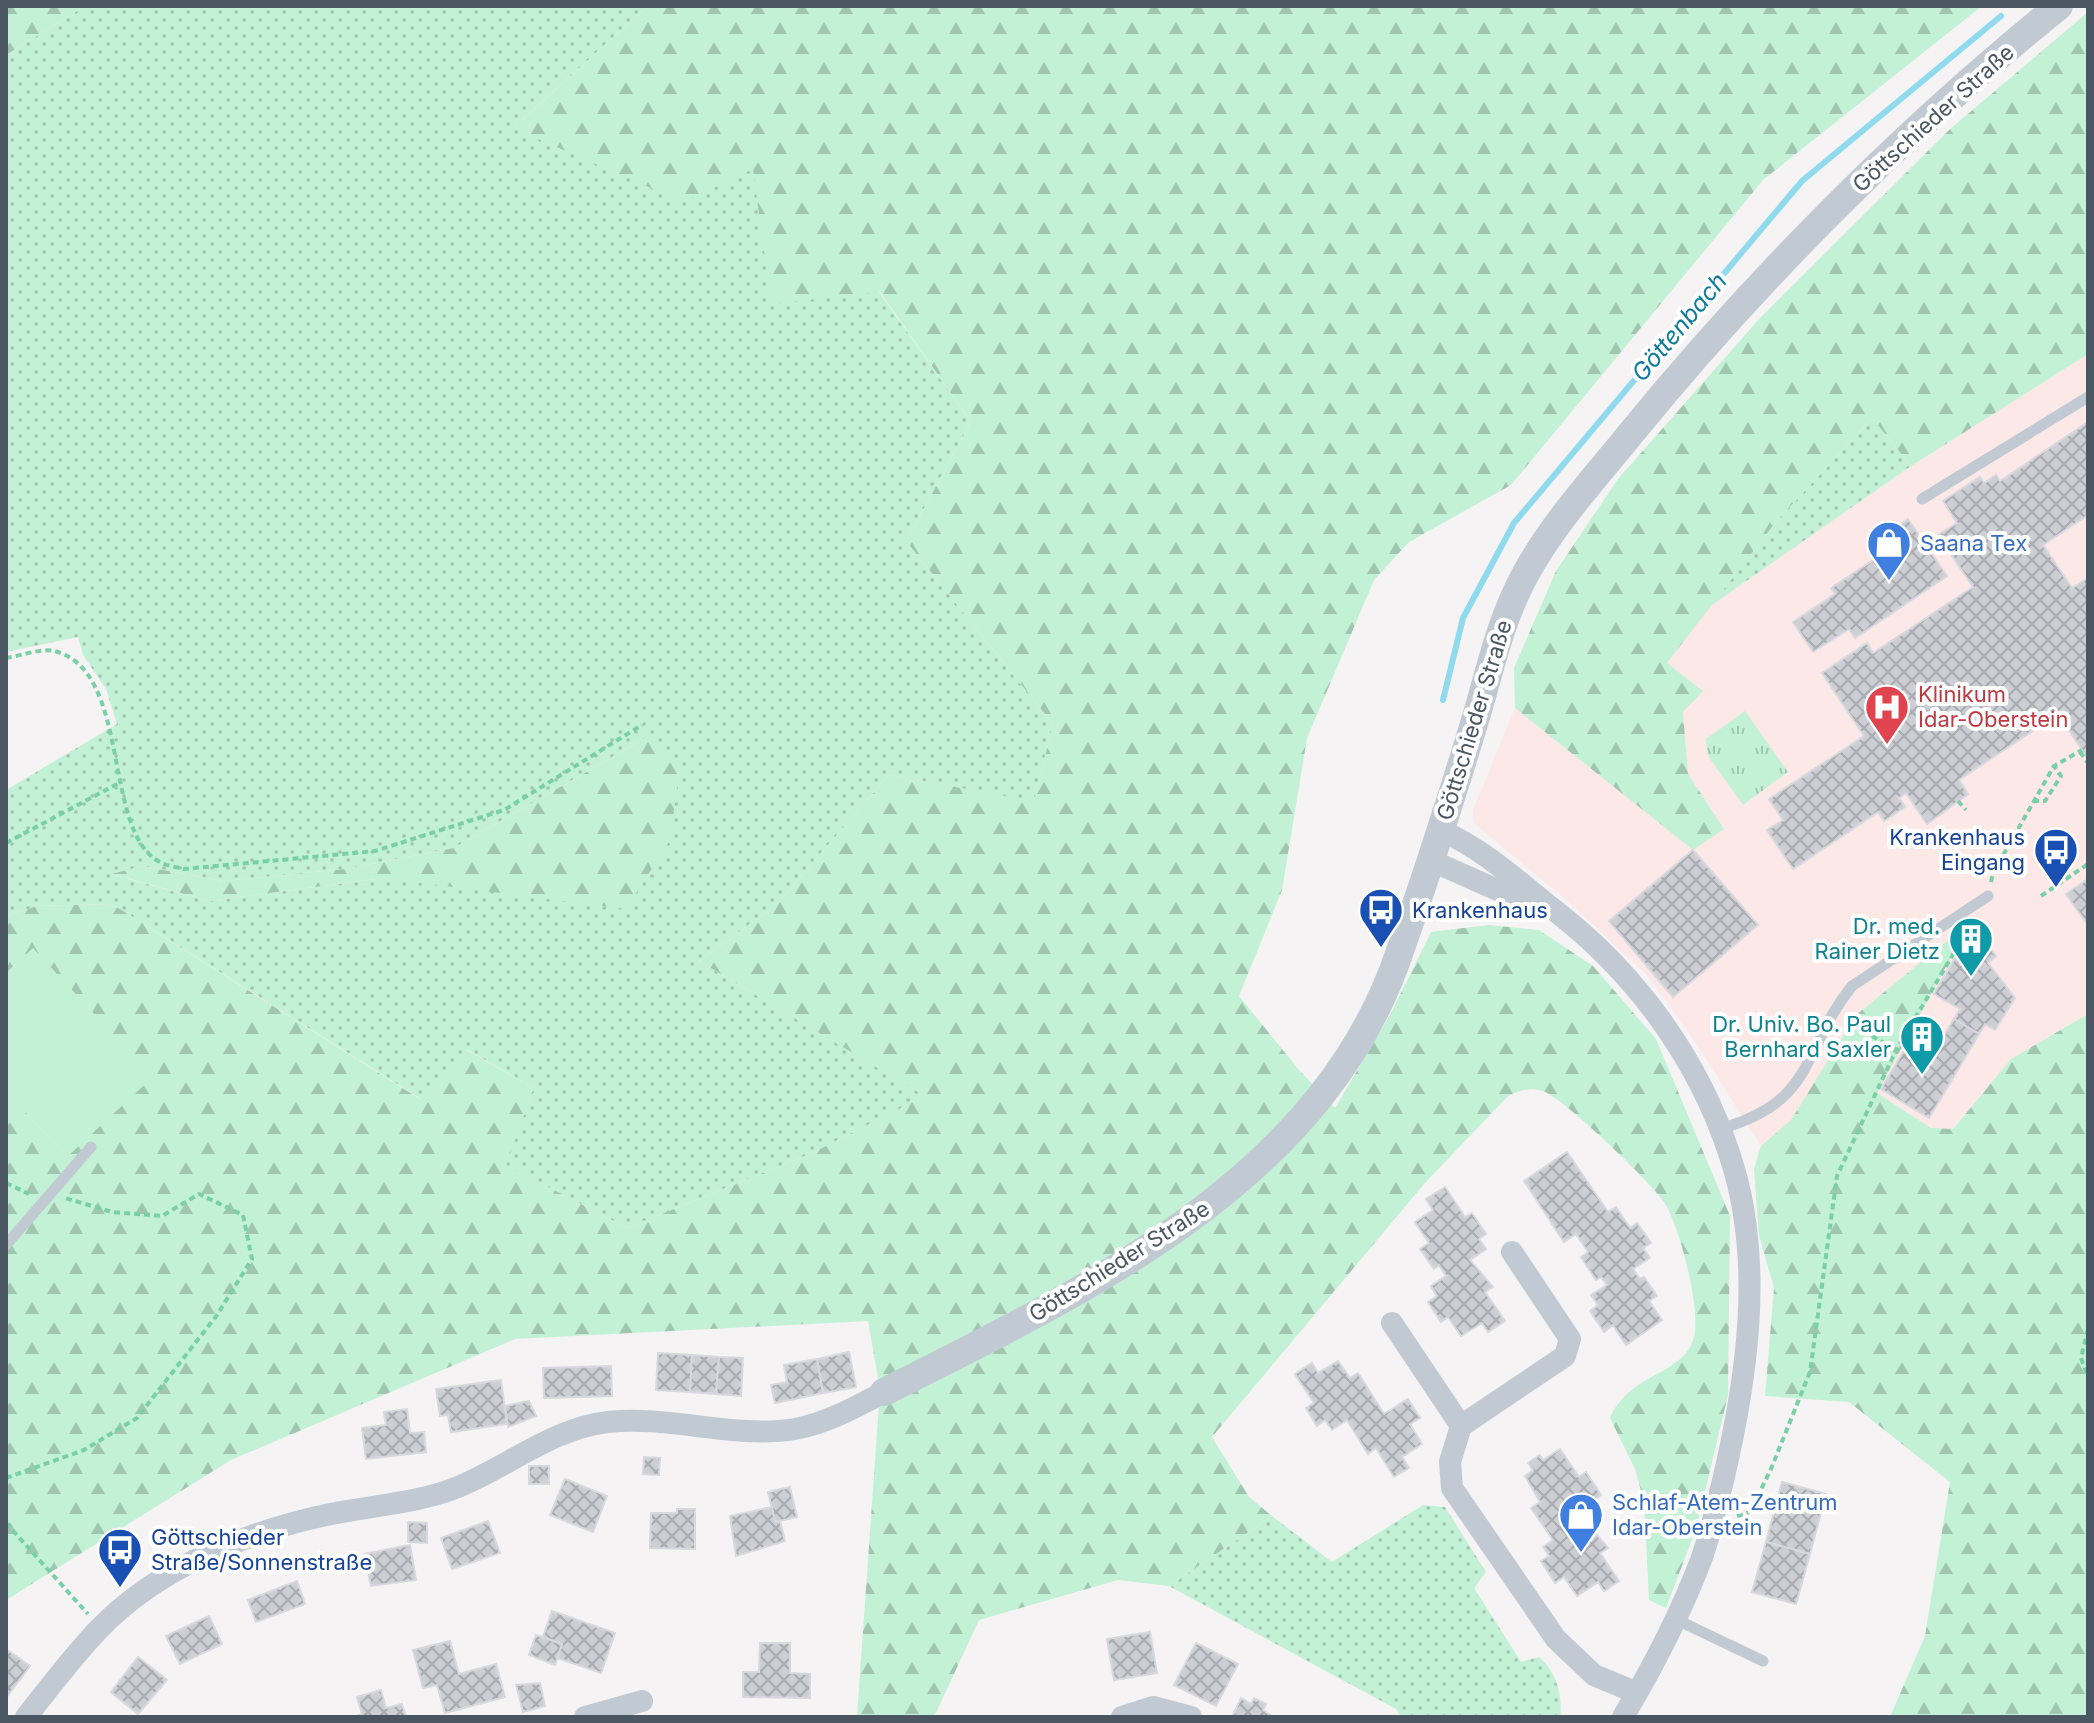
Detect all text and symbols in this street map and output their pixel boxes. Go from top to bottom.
street label: Göttschieder Straße [1847,39,2019,197]
water label: Göttenbach [1625,267,1733,387]
shop icon: Saana Tex [1865,519,1913,582]
place label: Saana Tex [1920,530,2027,556]
street label: Göttschieder Straße [1431,617,1517,823]
place label: Klinikum Idar-Oberstein [1918,681,2068,732]
hospital icon: Klinikum Idar-Oberstein [1863,683,1911,746]
place label: Krankenhaus Eingang [1889,824,2025,875]
bus stop icon: Krankenhaus Eingang [2032,826,2080,889]
bus stop icon: Krankenhaus [1357,886,1405,949]
place label: Krankenhaus [1412,897,1548,923]
place label: Dr. med. Rainer Dietz [1815,913,1940,964]
building icon: Dr. med. Rainer Dietz [1947,915,1995,978]
place label: Dr. Univ. Bo. Paul Bernhard Saxler [1712,1011,1891,1062]
building icon: Dr. Univ. Bo. Paul Bernhard Saxler [1898,1013,1946,1076]
street label: Göttschieder Straße [1024,1195,1214,1327]
place label: Schlaf-Atem-Zentrum Idar-Oberstein [1612,1489,1838,1540]
shop icon: Schlaf-Atem-Zentrum Idar-Oberstein [1557,1491,1605,1554]
place label: Göttschieder Straße/Sonnenstraße [151,1524,372,1575]
bus stop icon: Göttschieder Straße/Sonnenstraße [96,1526,144,1589]

